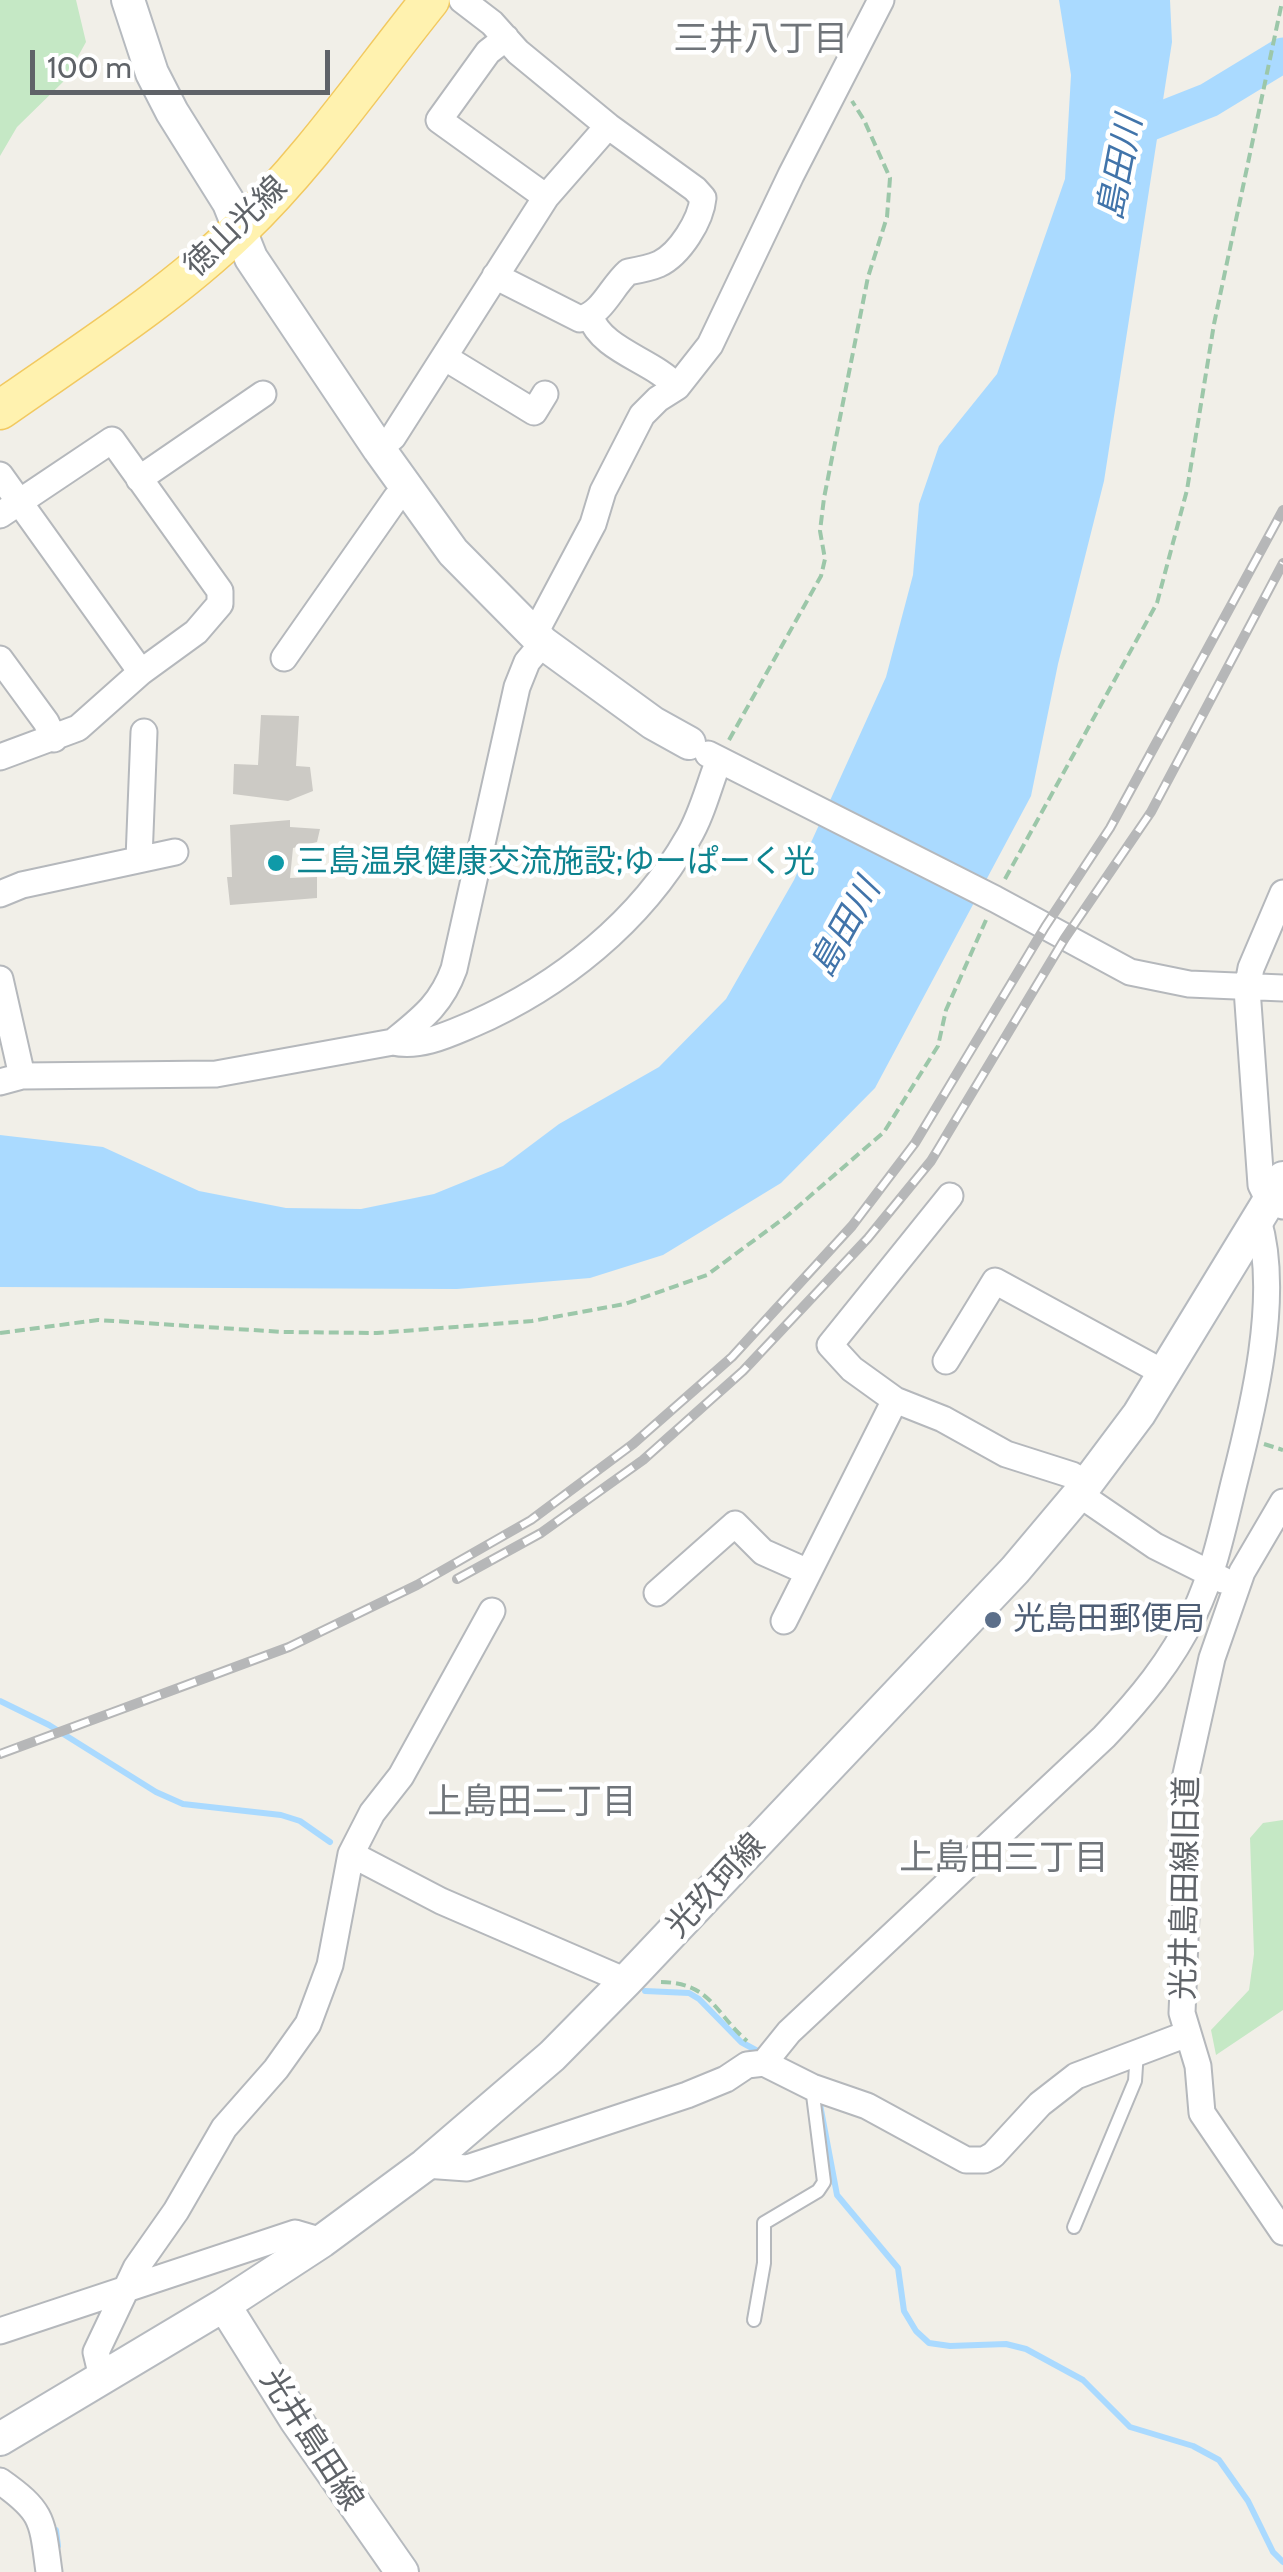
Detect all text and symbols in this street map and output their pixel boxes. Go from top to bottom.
district label: 三井八丁目 [674,19,848,61]
scale bar [35,30,335,92]
text: 100 m [47,49,132,86]
water label: 島田川 [1090,112,1152,224]
street label: 徳山光線 [177,169,295,285]
place label: 三島温泉健康交流施設;ゆーぱーく光 [296,844,815,882]
marker: 三島温泉健康交流施設;ゆーぱーく光 [265,852,287,874]
water label: 島田川 [802,872,890,984]
place label: 光島田郵便局 [1013,1601,1205,1639]
marker: 光島田郵便局 [982,1609,1004,1631]
street label: 光井島田線旧道 [1165,1776,1207,2000]
district label: 上島田二丁目 [427,1782,637,1824]
street label: 光玖珂線 [658,1826,774,1946]
district label: 上島田三丁目 [899,1838,1109,1880]
street label: 光井島田線 [251,2362,371,2518]

